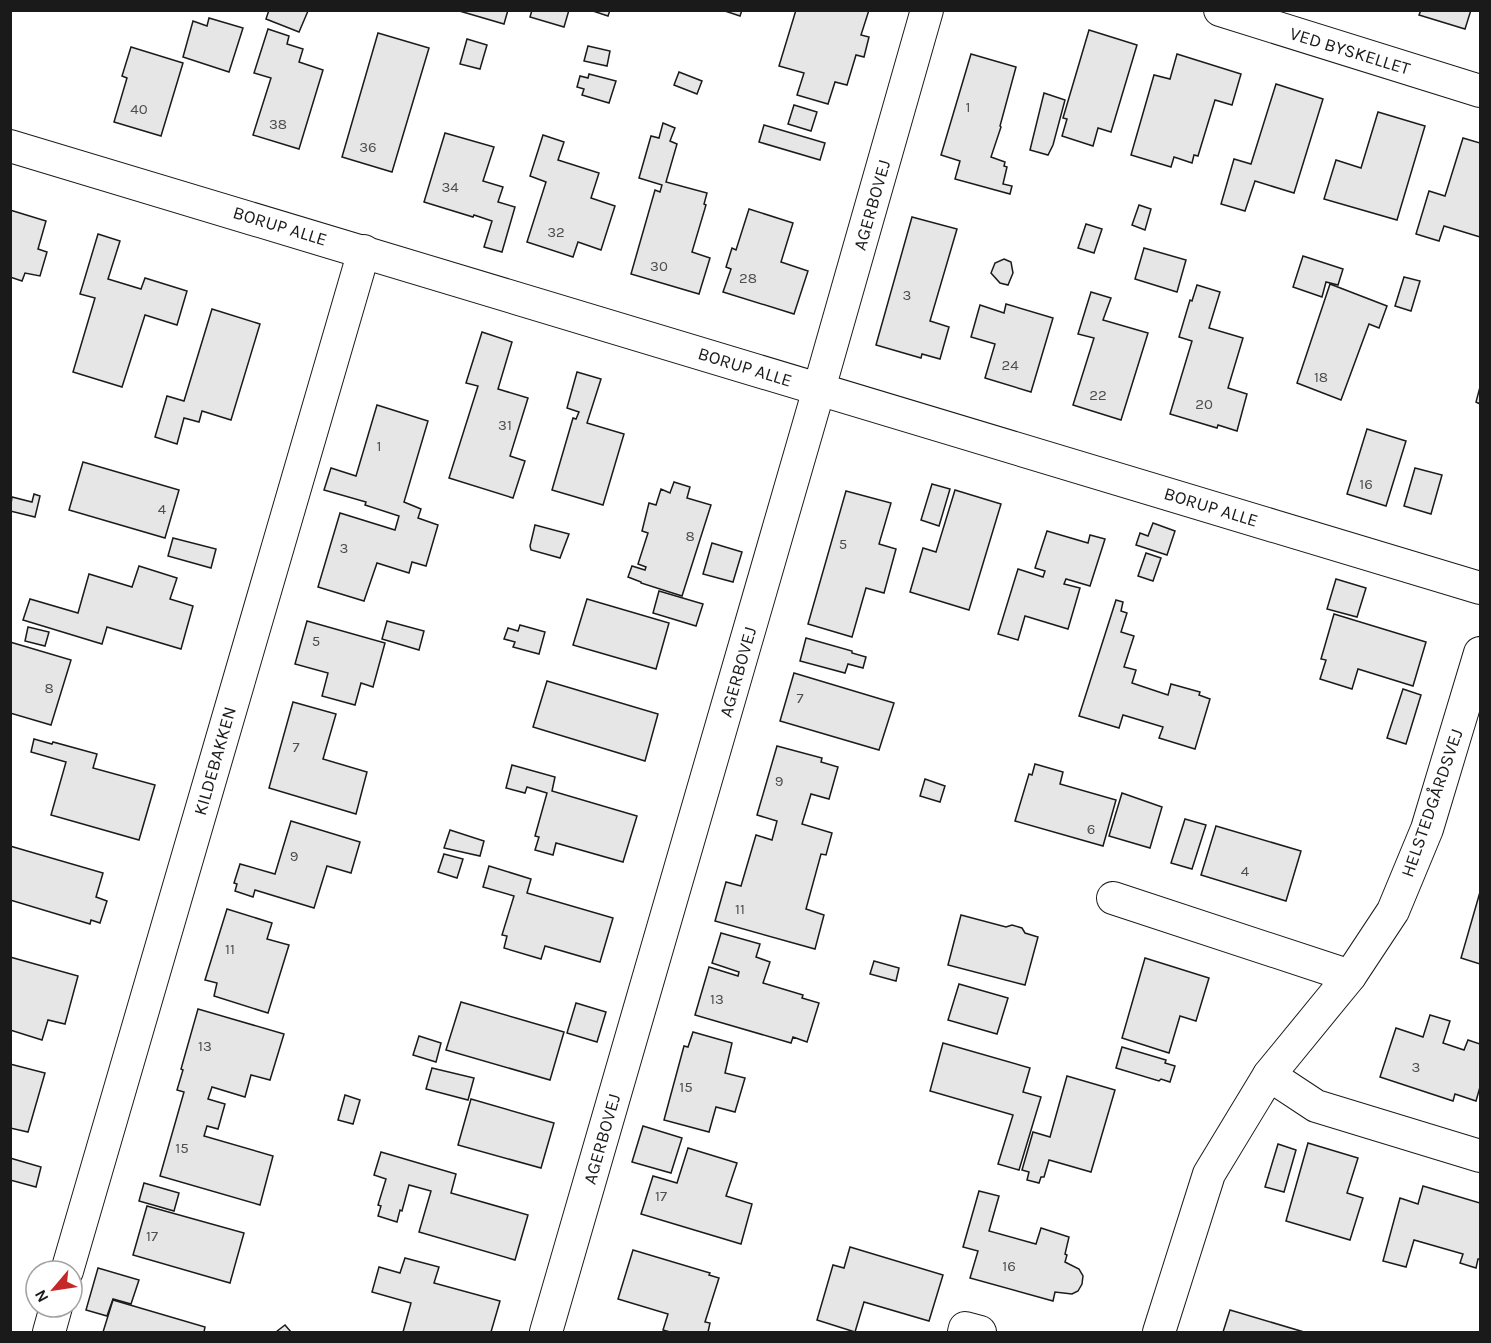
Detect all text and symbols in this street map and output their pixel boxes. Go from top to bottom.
street label: VED BYSKELLET [1287,22,1413,80]
house number: 1 [966,98,970,116]
house number: 40 [130,100,148,118]
house number: 38 [269,115,287,133]
house number: 36 [359,138,377,156]
street label: AGERBOVEJ [849,157,895,253]
house number: 34 [441,178,459,196]
street label: BORUP ALLE [230,201,330,251]
house number: 32 [547,223,565,241]
house number: 30 [650,257,668,275]
house number: 28 [739,269,757,287]
house number: 3 [903,286,911,304]
street label: BORUP ALLE [695,342,795,392]
house number: 24 [1001,356,1019,374]
house number: 18 [1314,368,1328,386]
house number: 22 [1089,386,1107,404]
house number: 20 [1195,395,1213,413]
house number: 31 [498,416,512,434]
house number: 1 [377,437,381,455]
house number: 16 [1359,475,1373,493]
street label: BORUP ALLE [1161,482,1261,532]
house number: 4 [158,500,167,518]
house number: 8 [685,527,695,545]
house number: 5 [839,535,847,553]
house number: 3 [340,539,348,557]
street label: AGERBOVEJ [715,624,761,720]
house number: 5 [312,632,320,650]
house number: 8 [44,679,54,697]
house number: 7 [796,689,804,707]
street label: KILDEBAKKEN [189,704,241,818]
street label: HELSTEDGÅRDSVEJ [1396,726,1468,880]
house number: 7 [292,738,300,756]
house number: 9 [775,772,783,790]
house number: 6 [1087,820,1095,838]
house number: 9 [290,847,298,865]
house number: 4 [1241,862,1250,880]
house number: 11 [735,900,745,918]
house number: 11 [225,940,235,958]
house number: 13 [710,990,724,1008]
house number: 13 [198,1037,212,1055]
house number: 3 [1412,1058,1420,1076]
house number: 15 [679,1078,693,1096]
street label: AGERBOVEJ [579,1091,625,1187]
house number: 15 [175,1139,189,1157]
house number: 17 [655,1187,667,1205]
house number: 17 [146,1227,158,1245]
house number: 16 [1002,1257,1016,1275]
north arrow [24,1259,84,1319]
text: N [30,1286,52,1306]

